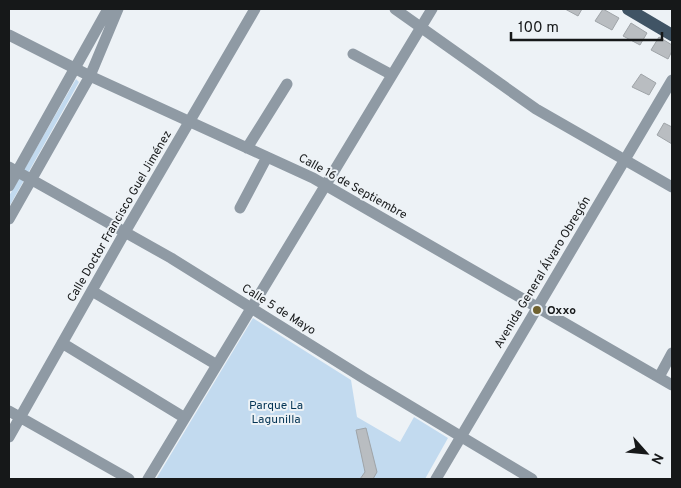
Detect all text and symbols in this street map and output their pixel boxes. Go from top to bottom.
scale bar [511,10,662,42]
text: 100 m [518,19,559,38]
street label: Calle Doctor Francisco Guel Jiménez [64,128,176,305]
street label: Calle 16 de Septiembre [295,150,410,223]
street label: Avenida General Álvaro Obregón [491,194,595,351]
street label: Calle 5 de Mayo [238,281,319,339]
place label: Oxxo [547,303,576,319]
marker: Oxxo [531,304,543,316]
park label: Parque La Lagunilla [249,398,303,428]
north arrow [621,428,671,478]
text: N [646,450,666,467]

